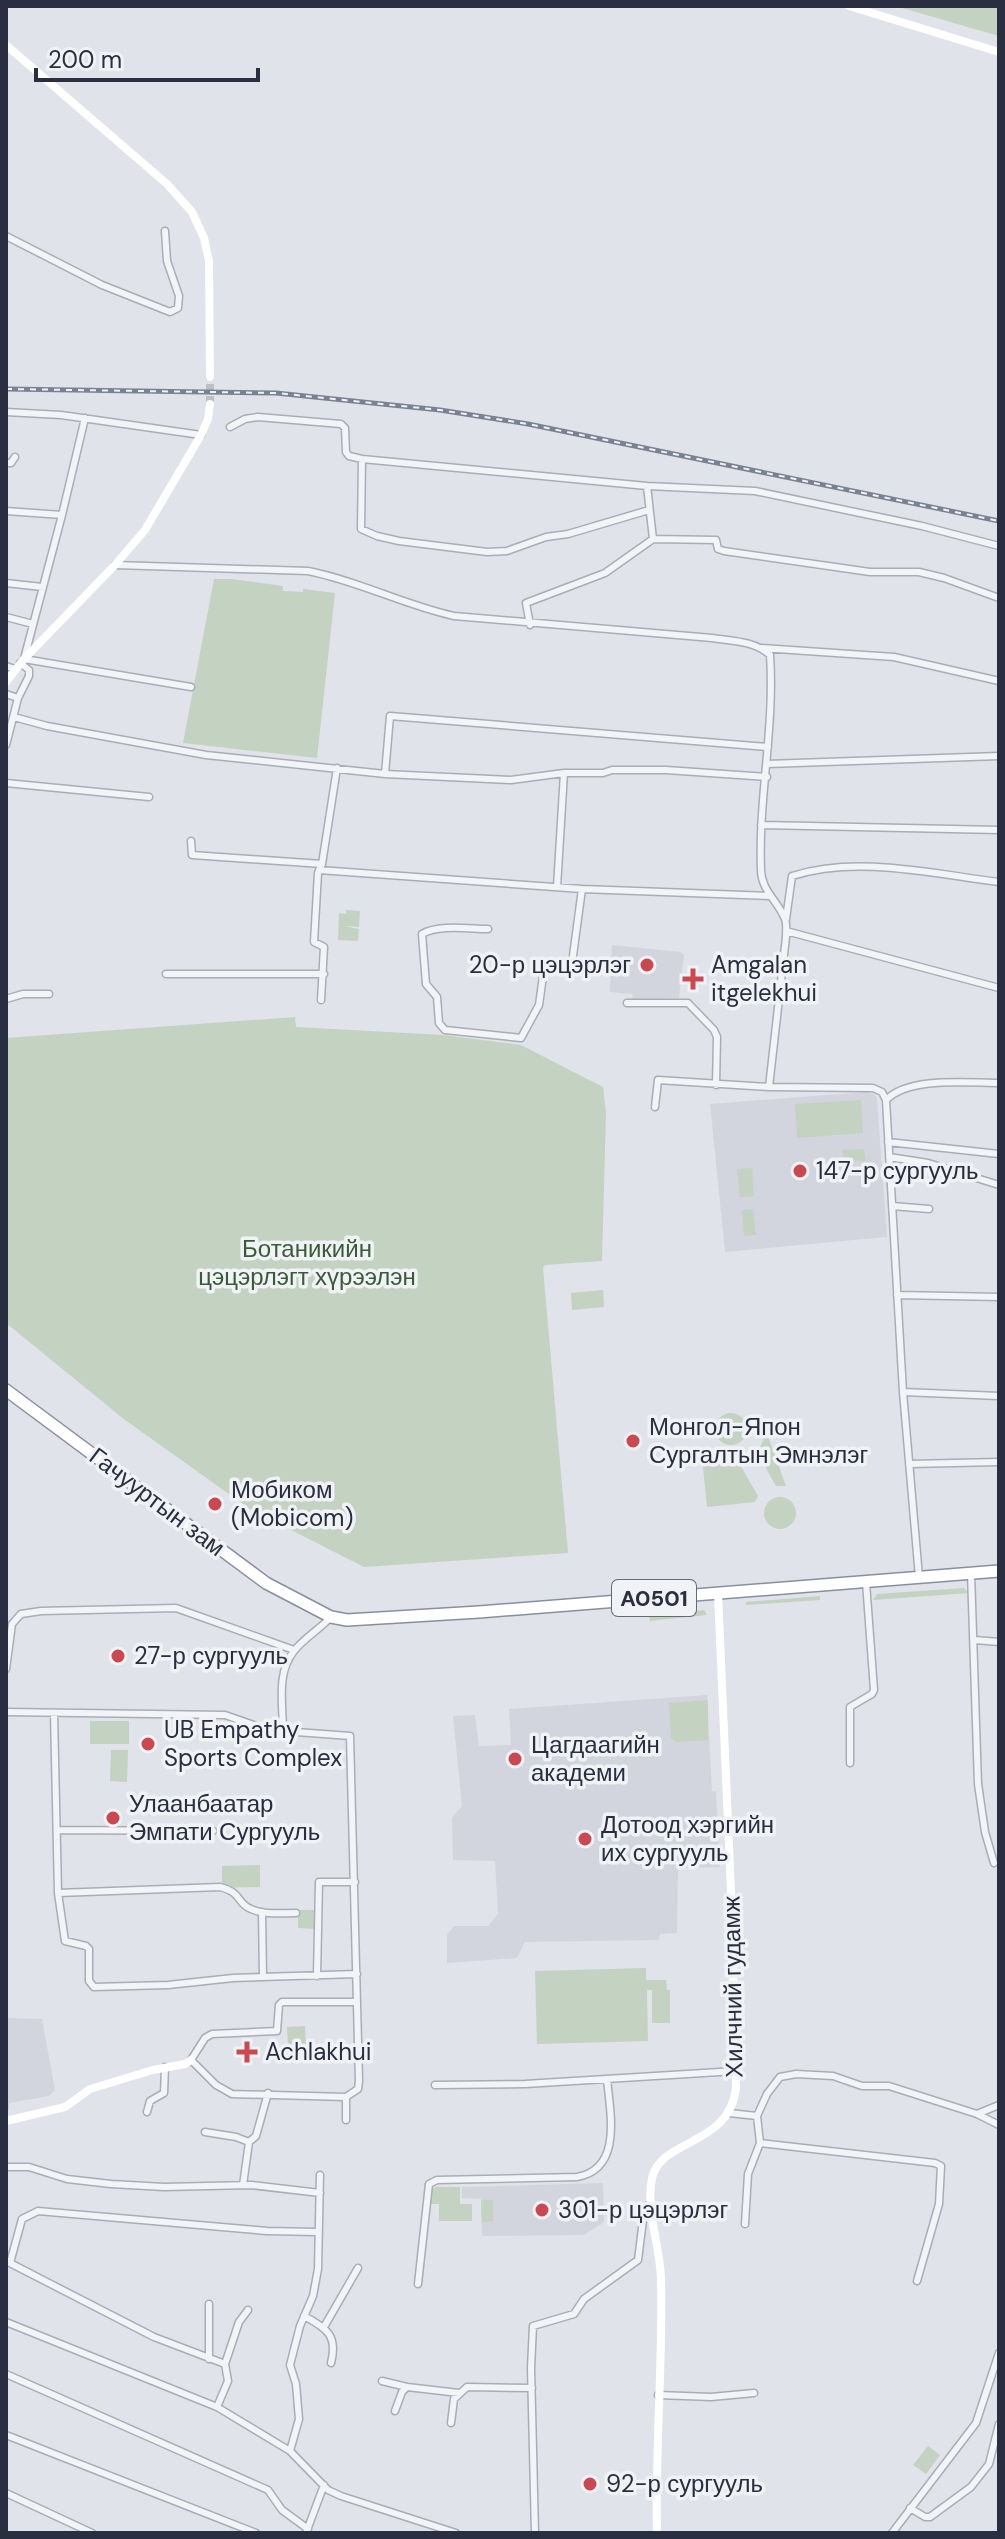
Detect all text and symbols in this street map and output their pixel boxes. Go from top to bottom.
scale bar [36,32,258,82]
text: 200 m [48,44,122,75]
place label: 20-р цэцэрлэг [469,949,631,980]
place label: Amgalan itgelekhui [711,949,817,1008]
marker: 20-р цэцэрлэг [638,956,656,974]
marker: Amgalan itgelekhui [682,968,704,990]
place label: 147-р сургууль [816,1155,979,1186]
marker: 147-р сургууль [791,1162,809,1180]
park label: Ботаникийн цэцэрлэгт хүрээлэн [198,1233,416,1292]
place label: Монгол-Япон Сургалтын Эмнэлэг [649,1411,869,1470]
marker: Монгол-Япон Сургалтын Эмнэлэг [624,1432,642,1450]
street label: Гачууртын зам [83,1440,231,1563]
place label: Мобиком (Mobicom) [231,1474,353,1533]
marker: Мобиком (Mobicom) [206,1495,224,1513]
road number: A0501 [612,1580,696,1616]
place label: 27-р сургууль [134,1640,288,1671]
marker: 27-р сургууль [109,1647,127,1665]
place label: UB Empathy Sports Complex [164,1714,342,1773]
place label: Цагдаагийн академи [531,1729,660,1788]
marker: UB Empathy Sports Complex [139,1735,157,1753]
marker: Цагдаагийн академи [506,1750,524,1768]
place label: Улаанбаатар Эмпати Сургууль [129,1788,320,1847]
marker: Улаанбаатар Эмпати Сургууль [104,1809,122,1827]
place label: Дотоод хэргийн их сургууль [601,1809,774,1868]
marker: Дотоод хэргийн их сургууль [576,1830,594,1848]
street label: Хилчний гудамж [715,1896,750,2078]
place label: Achlakhui [265,2036,372,2067]
marker: Achlakhui [236,2041,258,2063]
place label: 301-р цэцэрлэг [558,2194,729,2225]
marker: 301-р цэцэрлэг [533,2201,551,2219]
place label: 92-р сургууль [606,2468,763,2499]
marker: 92-р сургууль [581,2475,599,2493]

